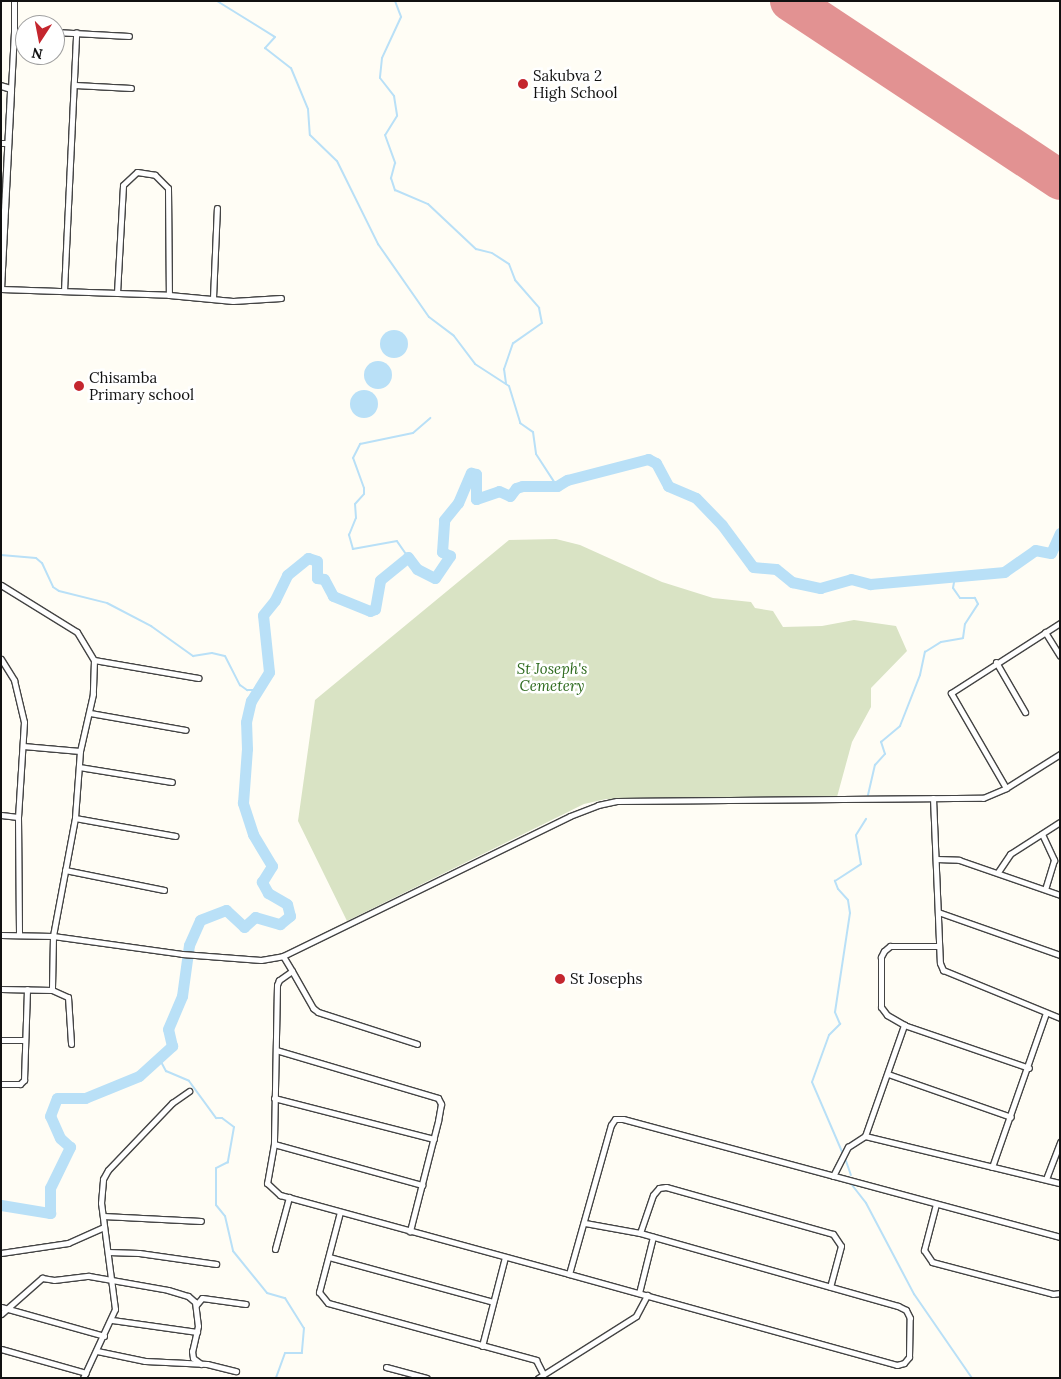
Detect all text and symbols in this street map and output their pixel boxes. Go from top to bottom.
north arrow [15,15,65,65]
text: N [30,44,44,64]
place label: Sakubva 2 High School [533,66,617,101]
marker: Sakubva 2 High School [517,78,529,90]
place label: Chisamba Primary school [89,368,194,403]
marker: Chisamba Primary school [73,380,85,392]
park label: St Joseph's Cemetery [517,659,587,694]
place label: St Josephs [570,970,642,988]
marker: St Josephs [554,973,566,985]

